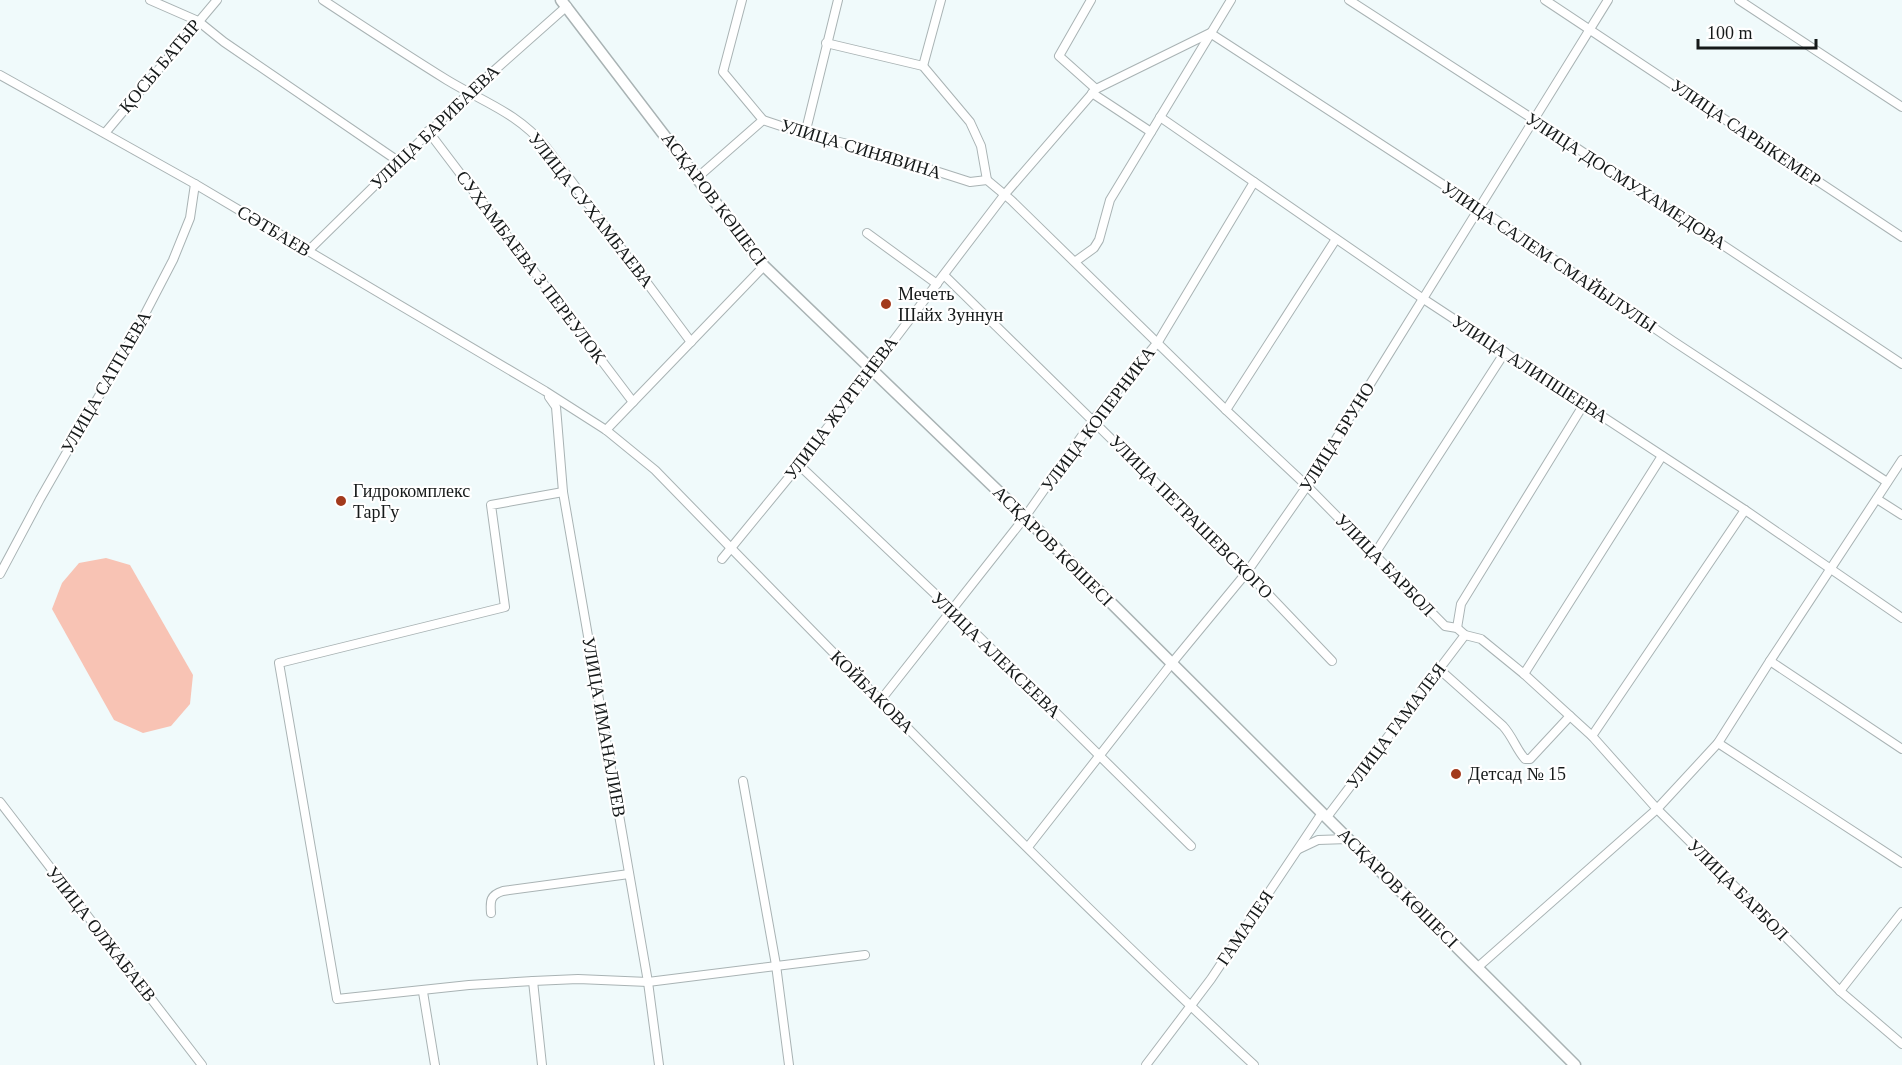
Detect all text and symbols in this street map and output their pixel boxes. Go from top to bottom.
scale bar [1698,12,1816,50]
street label: ҚОСЫ БАТЫР [115,15,205,117]
text: 100 m [1707,23,1753,43]
street label: УЛИЦА БАРИБАЕВА [367,61,503,193]
street label: УЛИЦА САРЫКЕМЕР [1667,75,1825,191]
street label: УЛИЦА ДОСМУХАМЕДОВА [1522,109,1730,253]
street label: УЛИЦА СИНЯВИНА [778,115,944,183]
street label: УЛИЦА СУХАМБАЕВА [524,129,658,291]
street label: АСҚАРОВ КӨШЕСІ [658,129,770,269]
street label: СУХАМБАЕВА 3 ПЕРЕУЛОК [452,167,610,368]
street label: УЛИЦА САЛЕМ СМАЙЫЛУЛЫ [1438,177,1660,337]
street label: СӘТБАЕВ [234,201,314,261]
place label: Мечеть Шайх Зуннун [898,284,1004,325]
marker: Мечеть Шайх Зуннун [879,297,893,311]
street label: УЛИЦА САТПАЕВА [57,307,155,457]
street label: УЛИЦА АЛИПШЕЕВА [1448,311,1612,427]
street label: УЛИЦА ЖУРГЕНЕВА [781,332,901,484]
street label: УЛИЦА КОПЕРНИКА [1037,343,1159,495]
street label: УЛИЦА БРУНО [1295,379,1379,495]
street label: УЛИЦА ПЕТРАШЕВСКОГО [1105,431,1277,603]
place label: Гидрокомплекс ТарГу [353,481,470,522]
street label: АСҚАРОВ КӨШЕСІ [989,482,1117,610]
marker: Гидрокомплекс ТарГу [334,494,348,508]
street label: УЛИЦА БАРБОЛ [1331,510,1439,620]
street label: УЛИЦА АЛЕКСЕЕВА [927,588,1065,722]
street label: УЛИЦА ИМАНАЛИЕВ [578,635,630,819]
street label: КОЙБАКОВА [826,646,918,738]
street label: УЛИЦА ГАМАЛЕЯ [1342,659,1450,793]
place label: Детсад № 15 [1468,764,1566,784]
marker: Детсад № 15 [1449,767,1463,781]
street label: АСҚАРОВ КӨШЕСІ [1334,824,1462,952]
street label: УЛИЦА БАРБОЛ [1684,836,1792,944]
street label: УЛИЦА ОЛЖАБАЕВ [42,862,160,1006]
street label: ГАМАЛЕЯ [1213,887,1277,969]

